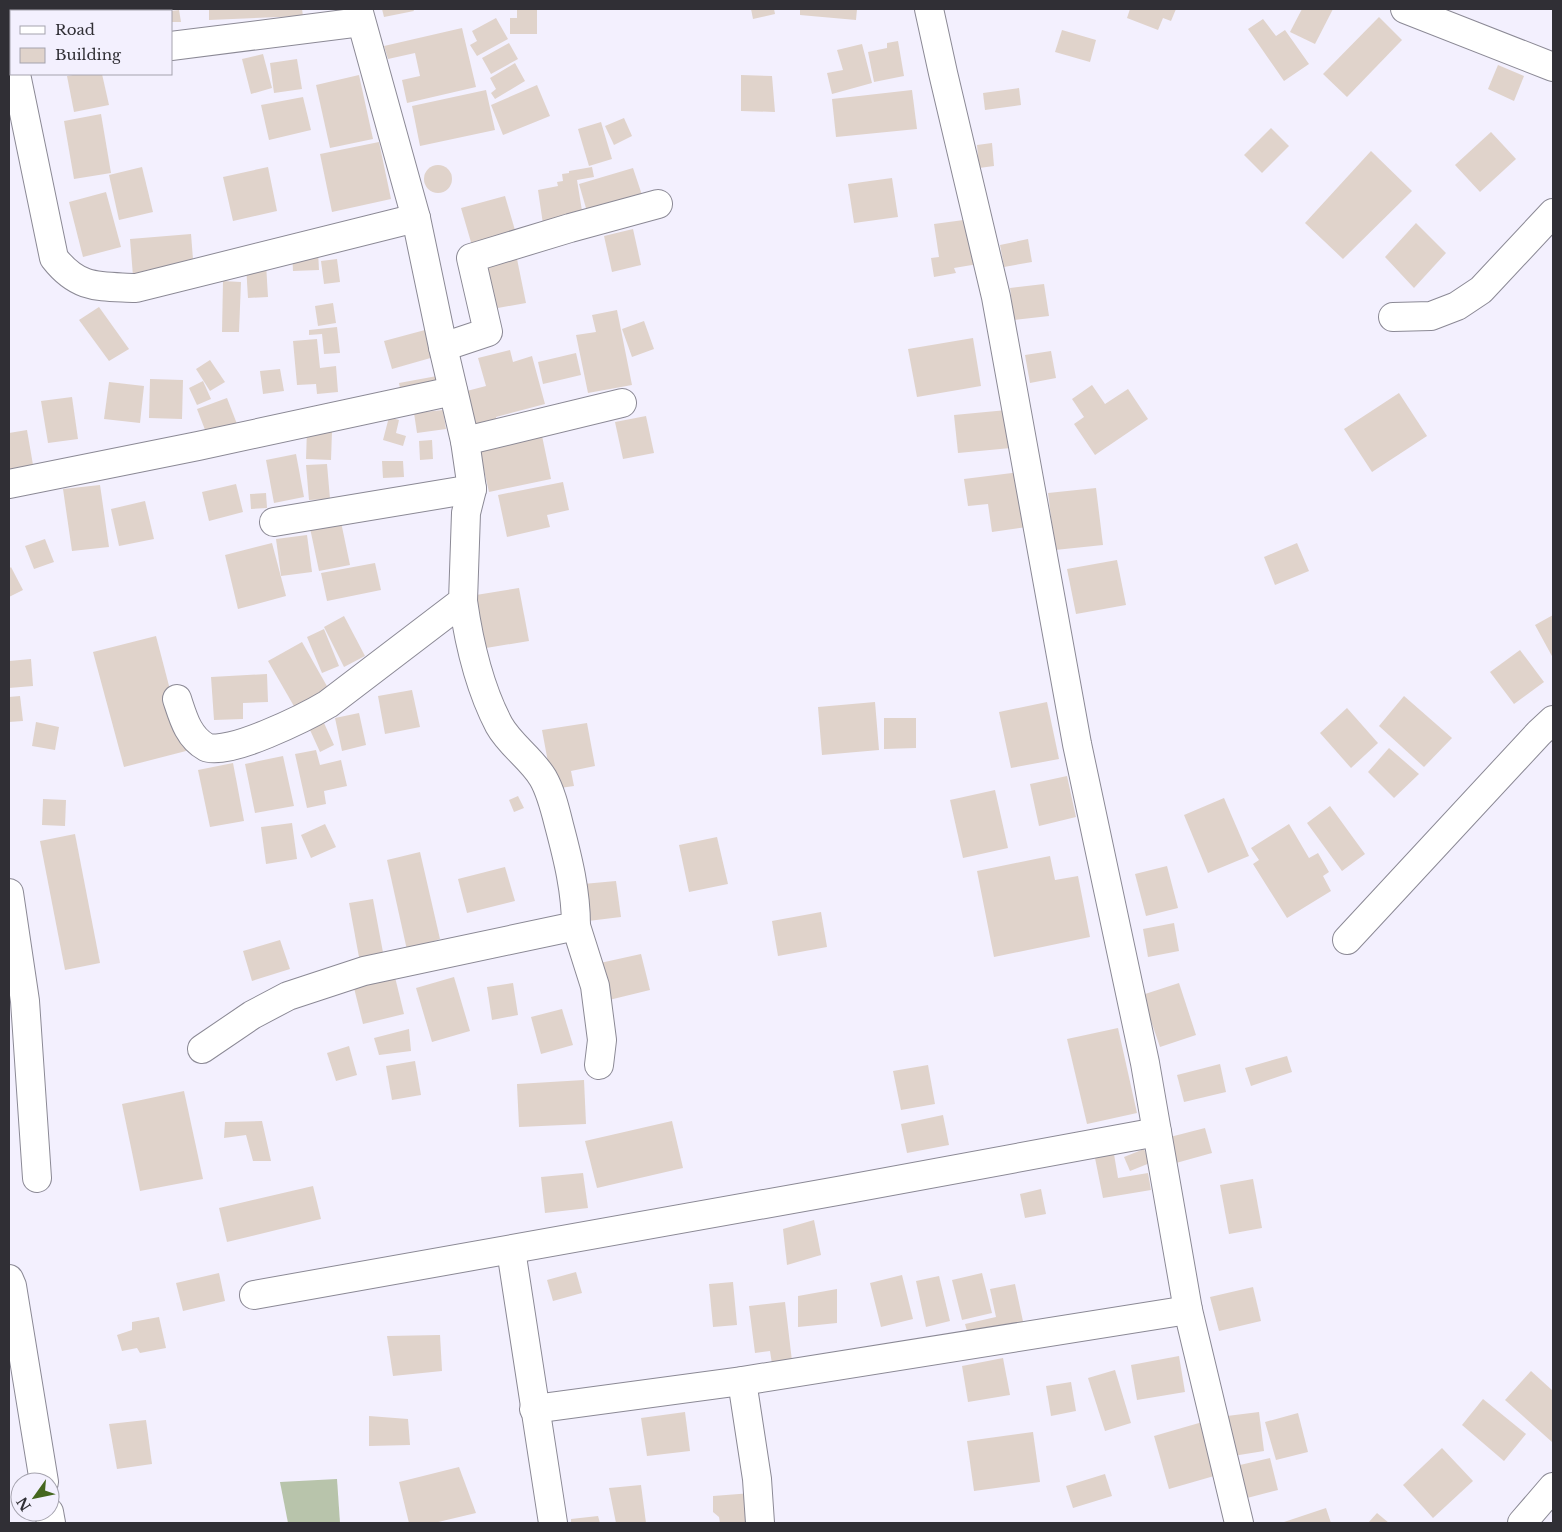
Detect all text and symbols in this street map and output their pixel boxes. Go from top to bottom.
legend [10,10,172,75]
text: Road [55,20,95,39]
text: Building [55,45,122,64]
north arrow [10,1472,60,1522]
text: N [13,1494,35,1515]

